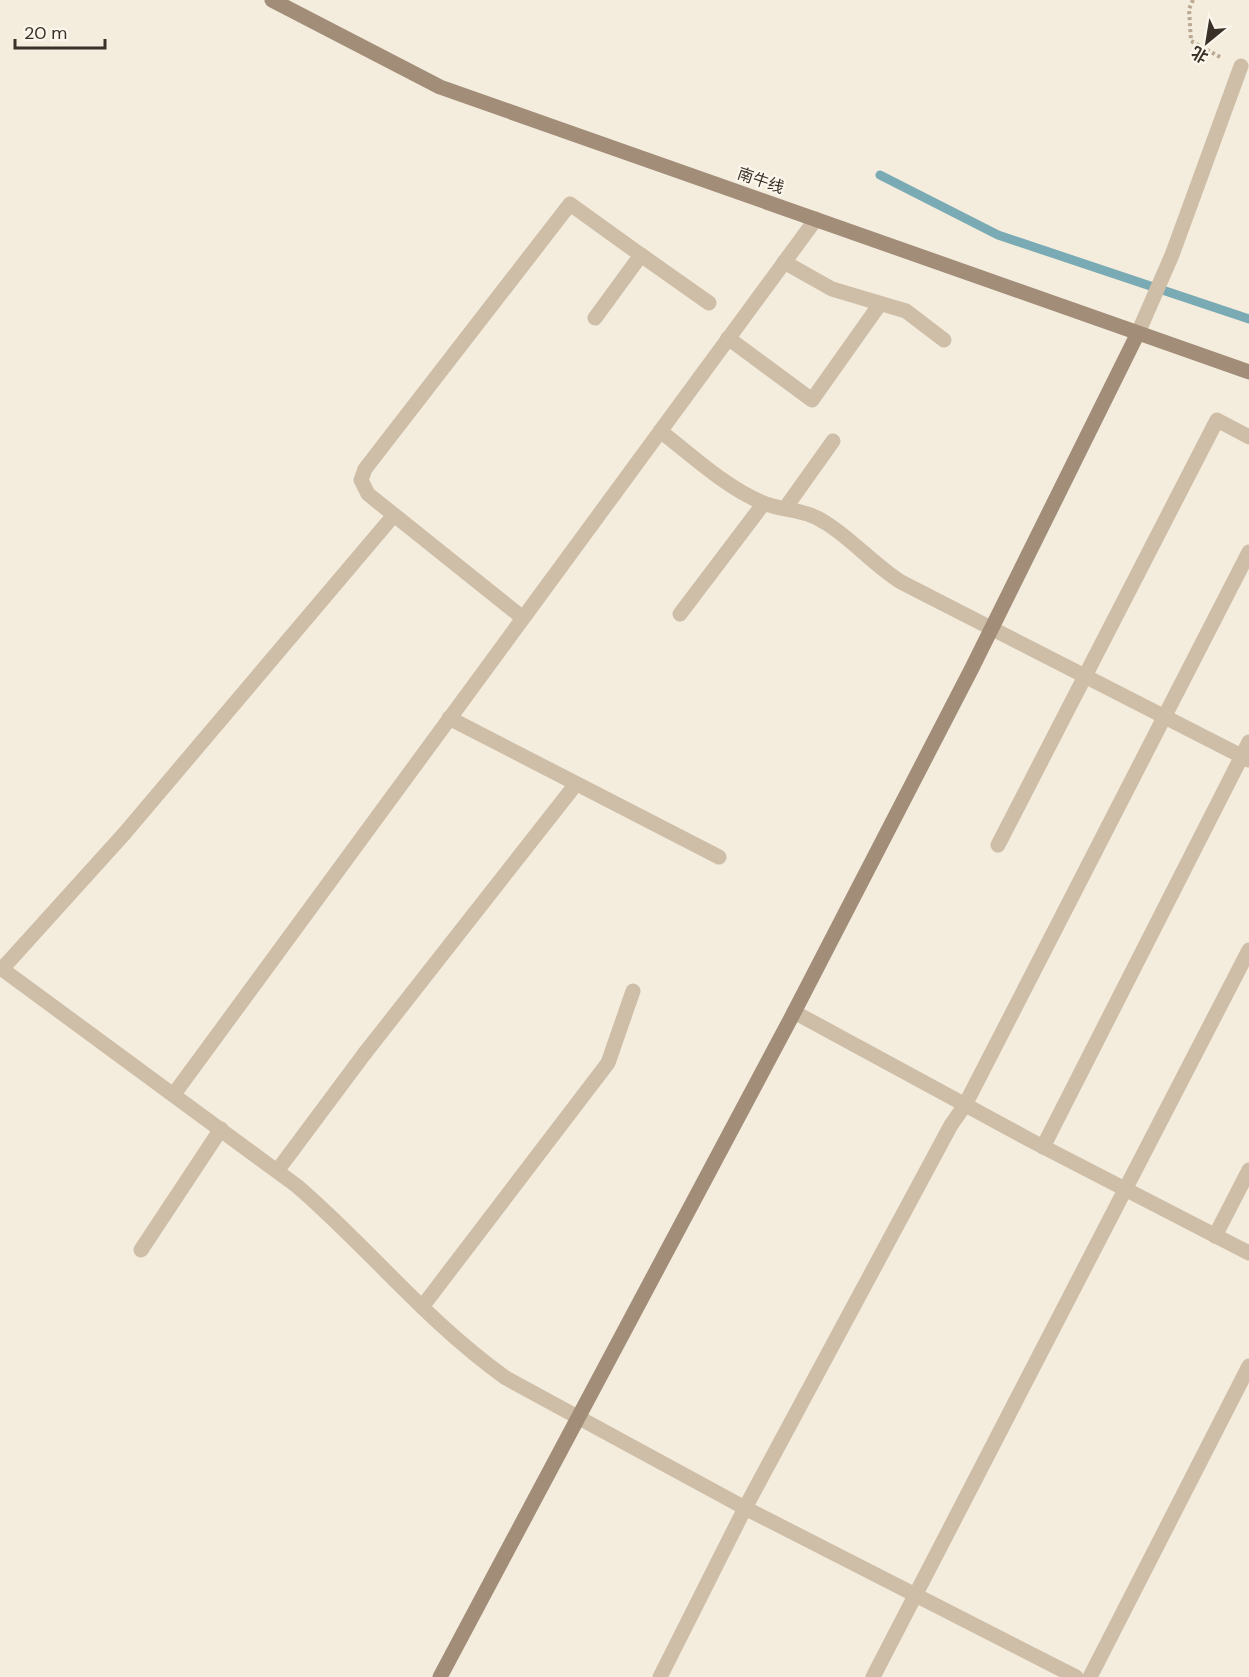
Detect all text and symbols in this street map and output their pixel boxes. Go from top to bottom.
scale bar [15,12,105,50]
north arrow [1177,12,1237,72]
text: 20 m [24,21,67,45]
text: 北 [1188,41,1212,68]
street label: 南牛线 [735,163,787,198]

